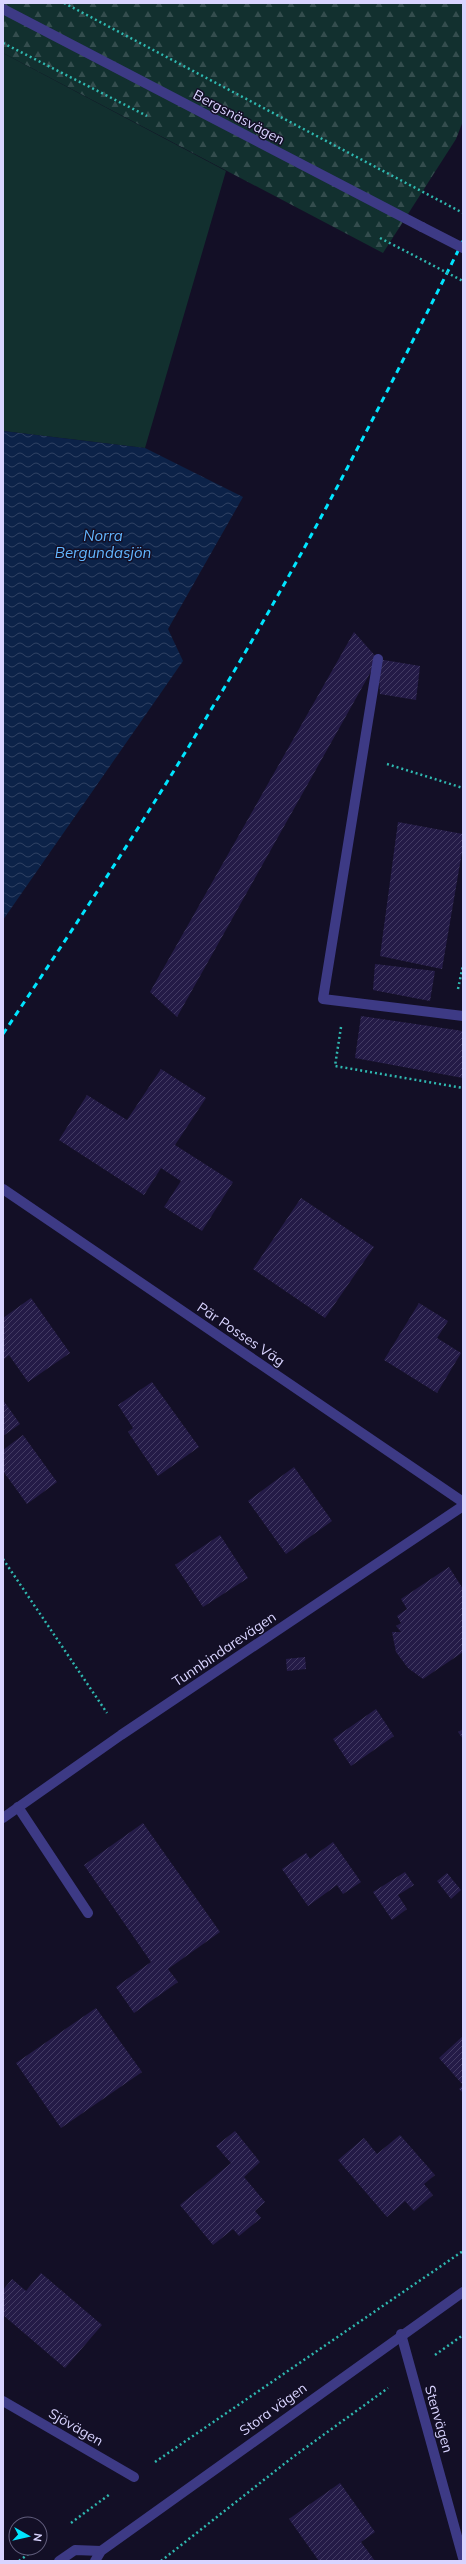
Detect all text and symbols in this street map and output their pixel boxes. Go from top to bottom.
street label: Bergsnäsvägen [190,85,288,149]
water label: Norra Bergundasjön [55,526,151,562]
street label: Pär Posses Väg [194,1298,288,1370]
street label: Tunnbindarevägen [169,1608,279,1690]
street label: Stora vägen [236,2379,310,2439]
street label: Stenvägen [421,2383,457,2455]
street label: Sjövägen [45,2404,107,2450]
north arrow [8,2516,48,2556]
text: N [30,2532,45,2542]

